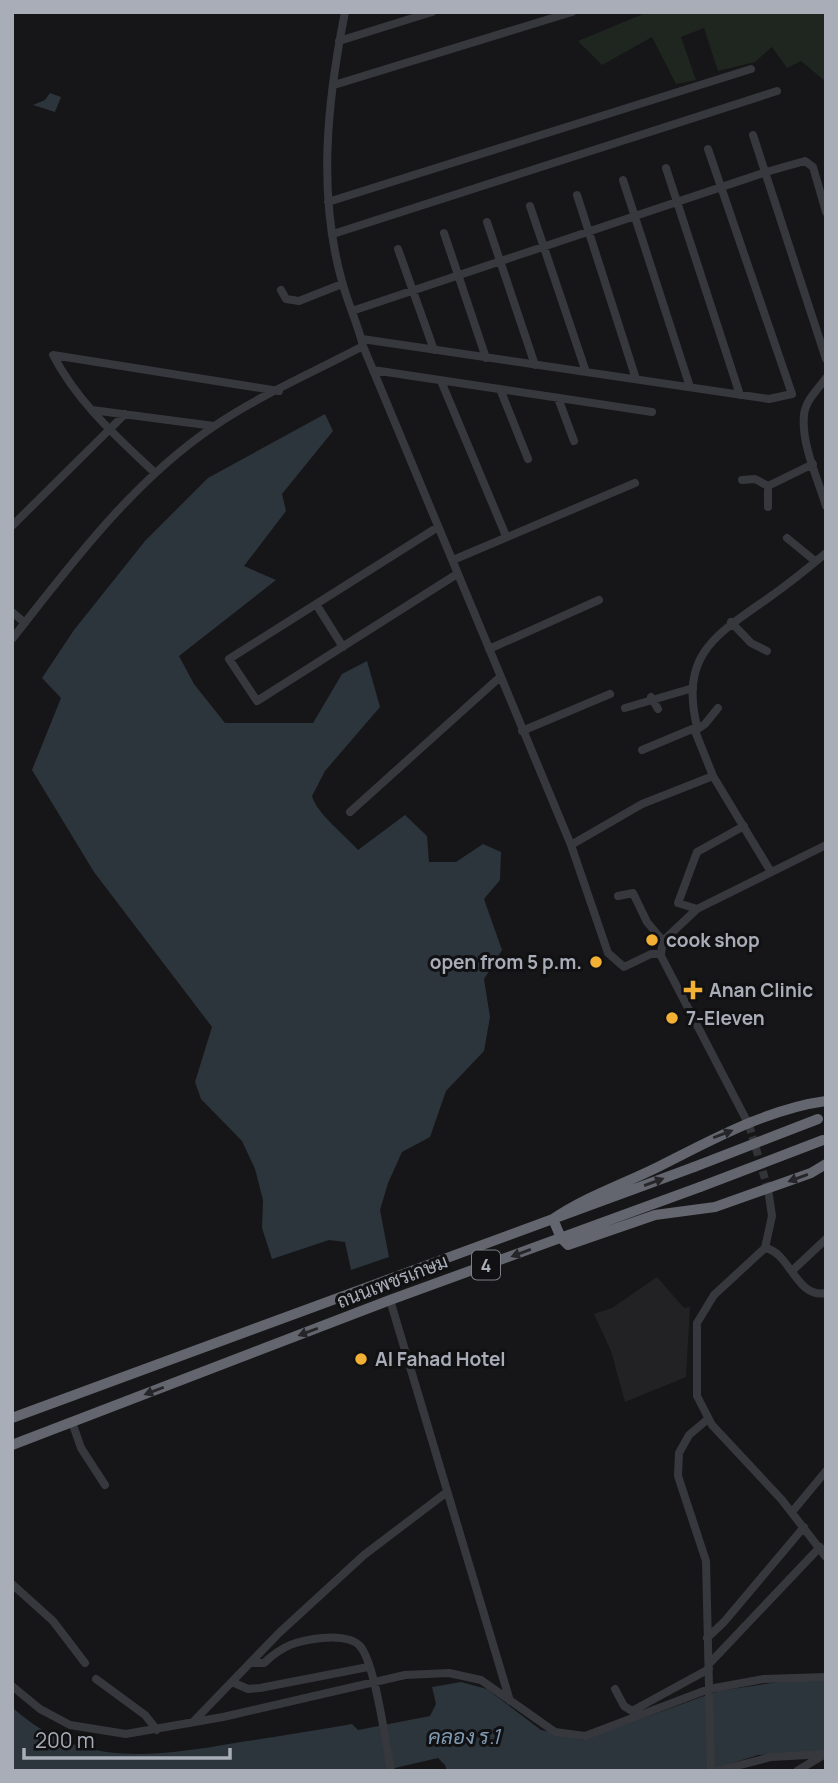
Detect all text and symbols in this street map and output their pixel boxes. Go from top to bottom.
place label: cook shop [666,927,760,953]
marker: cook shop [644,932,660,948]
place label: open from 5 p.m. [430,949,582,975]
marker: open from 5 p.m. [588,954,604,970]
place label: Anan Clinic [709,977,813,1003]
marker: Anan Clinic [683,980,703,1000]
place label: 7-Eleven [686,1005,765,1031]
marker: 7-Eleven [664,1010,680,1026]
one-way arrow [713,1129,734,1140]
one-way arrow [787,1173,808,1184]
one-way arrow [643,1176,664,1187]
one-way arrow [510,1247,531,1258]
street label: ถนนเพชรเกษม [333,1248,451,1314]
road number: 4 [472,1250,500,1280]
one-way arrow [297,1327,318,1338]
place label: Al Fahad Hotel [375,1346,506,1372]
marker: Al Fahad Hotel [353,1351,369,1367]
one-way arrow [144,1386,165,1397]
scale bar [24,1716,231,1760]
water label: คลอง ร.1 [428,1722,502,1750]
text: 200 m [35,1726,95,1754]

